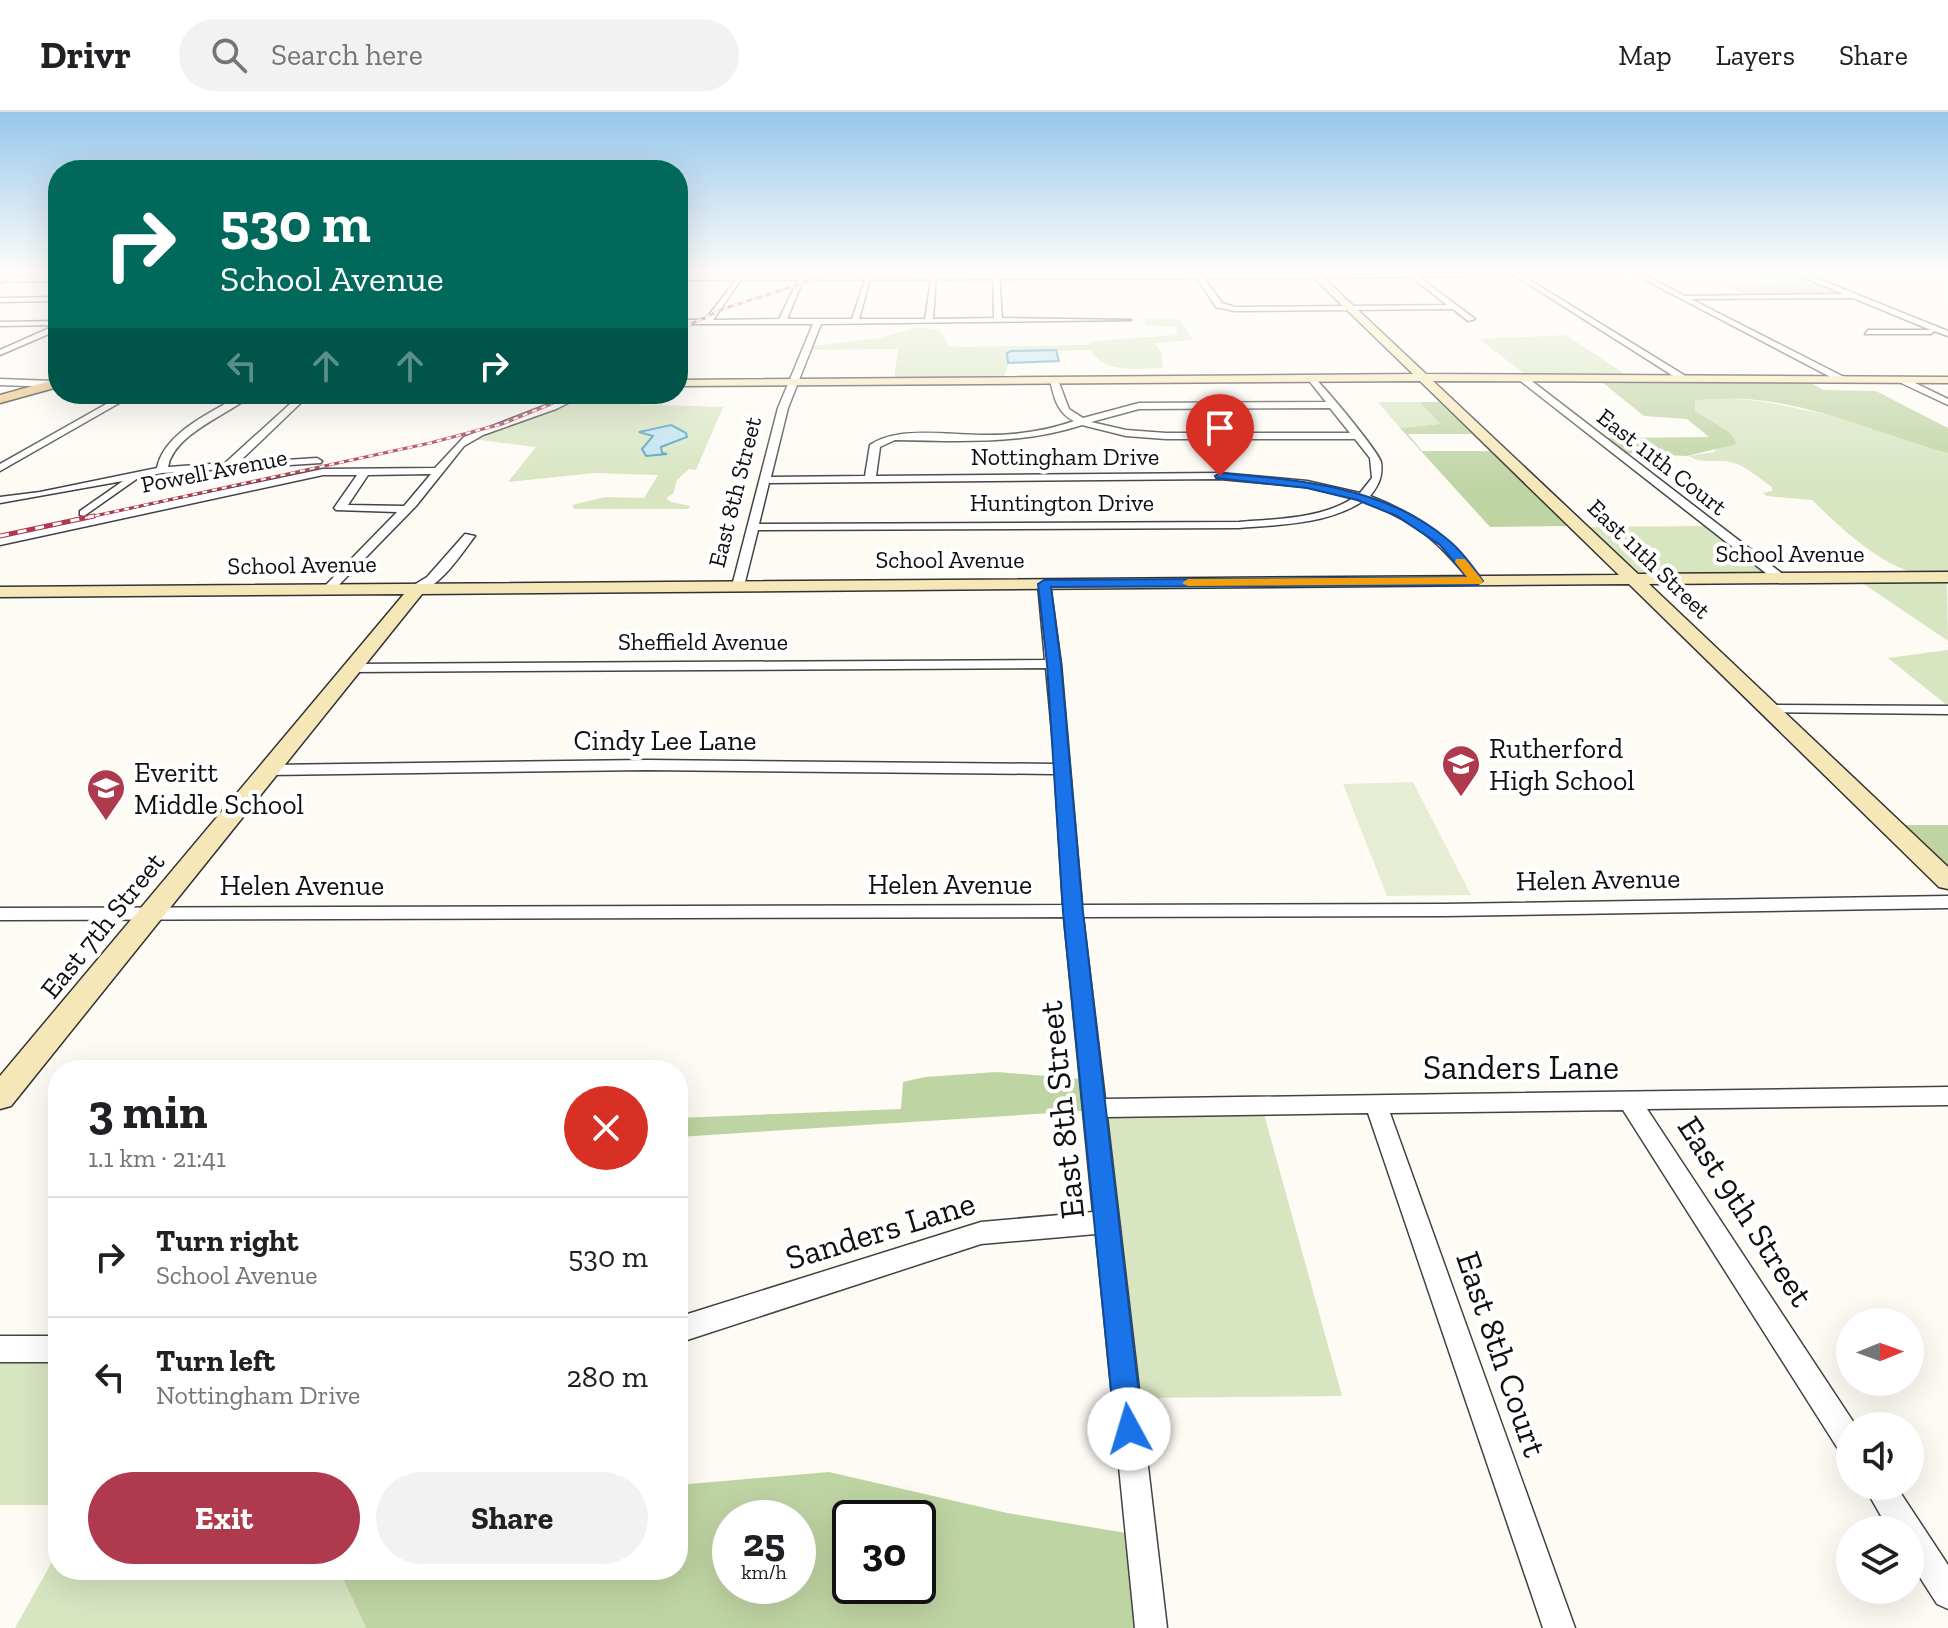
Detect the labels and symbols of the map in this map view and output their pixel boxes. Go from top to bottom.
pin [1186,394,1254,476]
street label: East 11th Court [1592,402,1733,521]
street label: East 8th Street [702,413,767,570]
street label: Powell Avenue [138,442,289,499]
street label: Nottingham Drive [971,442,1159,471]
street label: Huntington Drive [970,488,1154,517]
street label: East 11th Street [1582,493,1717,625]
street label: School Avenue [1715,539,1865,568]
street label: School Avenue [875,545,1025,574]
street label: School Avenue [227,549,377,580]
street label: Sheffield Avenue [618,627,788,656]
street label: Cindy Lee Lane [574,724,756,757]
place label: Rutherford High School [1489,732,1635,797]
school or university icon: Rutherford High School [1440,743,1482,798]
place label: Everitt Middle School [134,756,304,821]
school or university icon: Everitt Middle School [85,767,127,822]
street label: East 7th Street [34,845,172,1005]
street label: Helen Avenue [1515,862,1681,897]
street label: Helen Avenue [868,868,1032,901]
street label: Helen Avenue [220,869,384,902]
street label: East 8th Street [1030,999,1093,1221]
street label: Sanders Lane [1423,1047,1619,1088]
street label: East 9th Street [1669,1109,1822,1314]
street label: Sanders Lane [780,1182,980,1279]
street label: East 8th Court [1447,1246,1556,1463]
north arrow [1836,1308,1924,1396]
position arrow [1087,1387,1171,1471]
speed limit sign: 30 [832,1500,936,1604]

